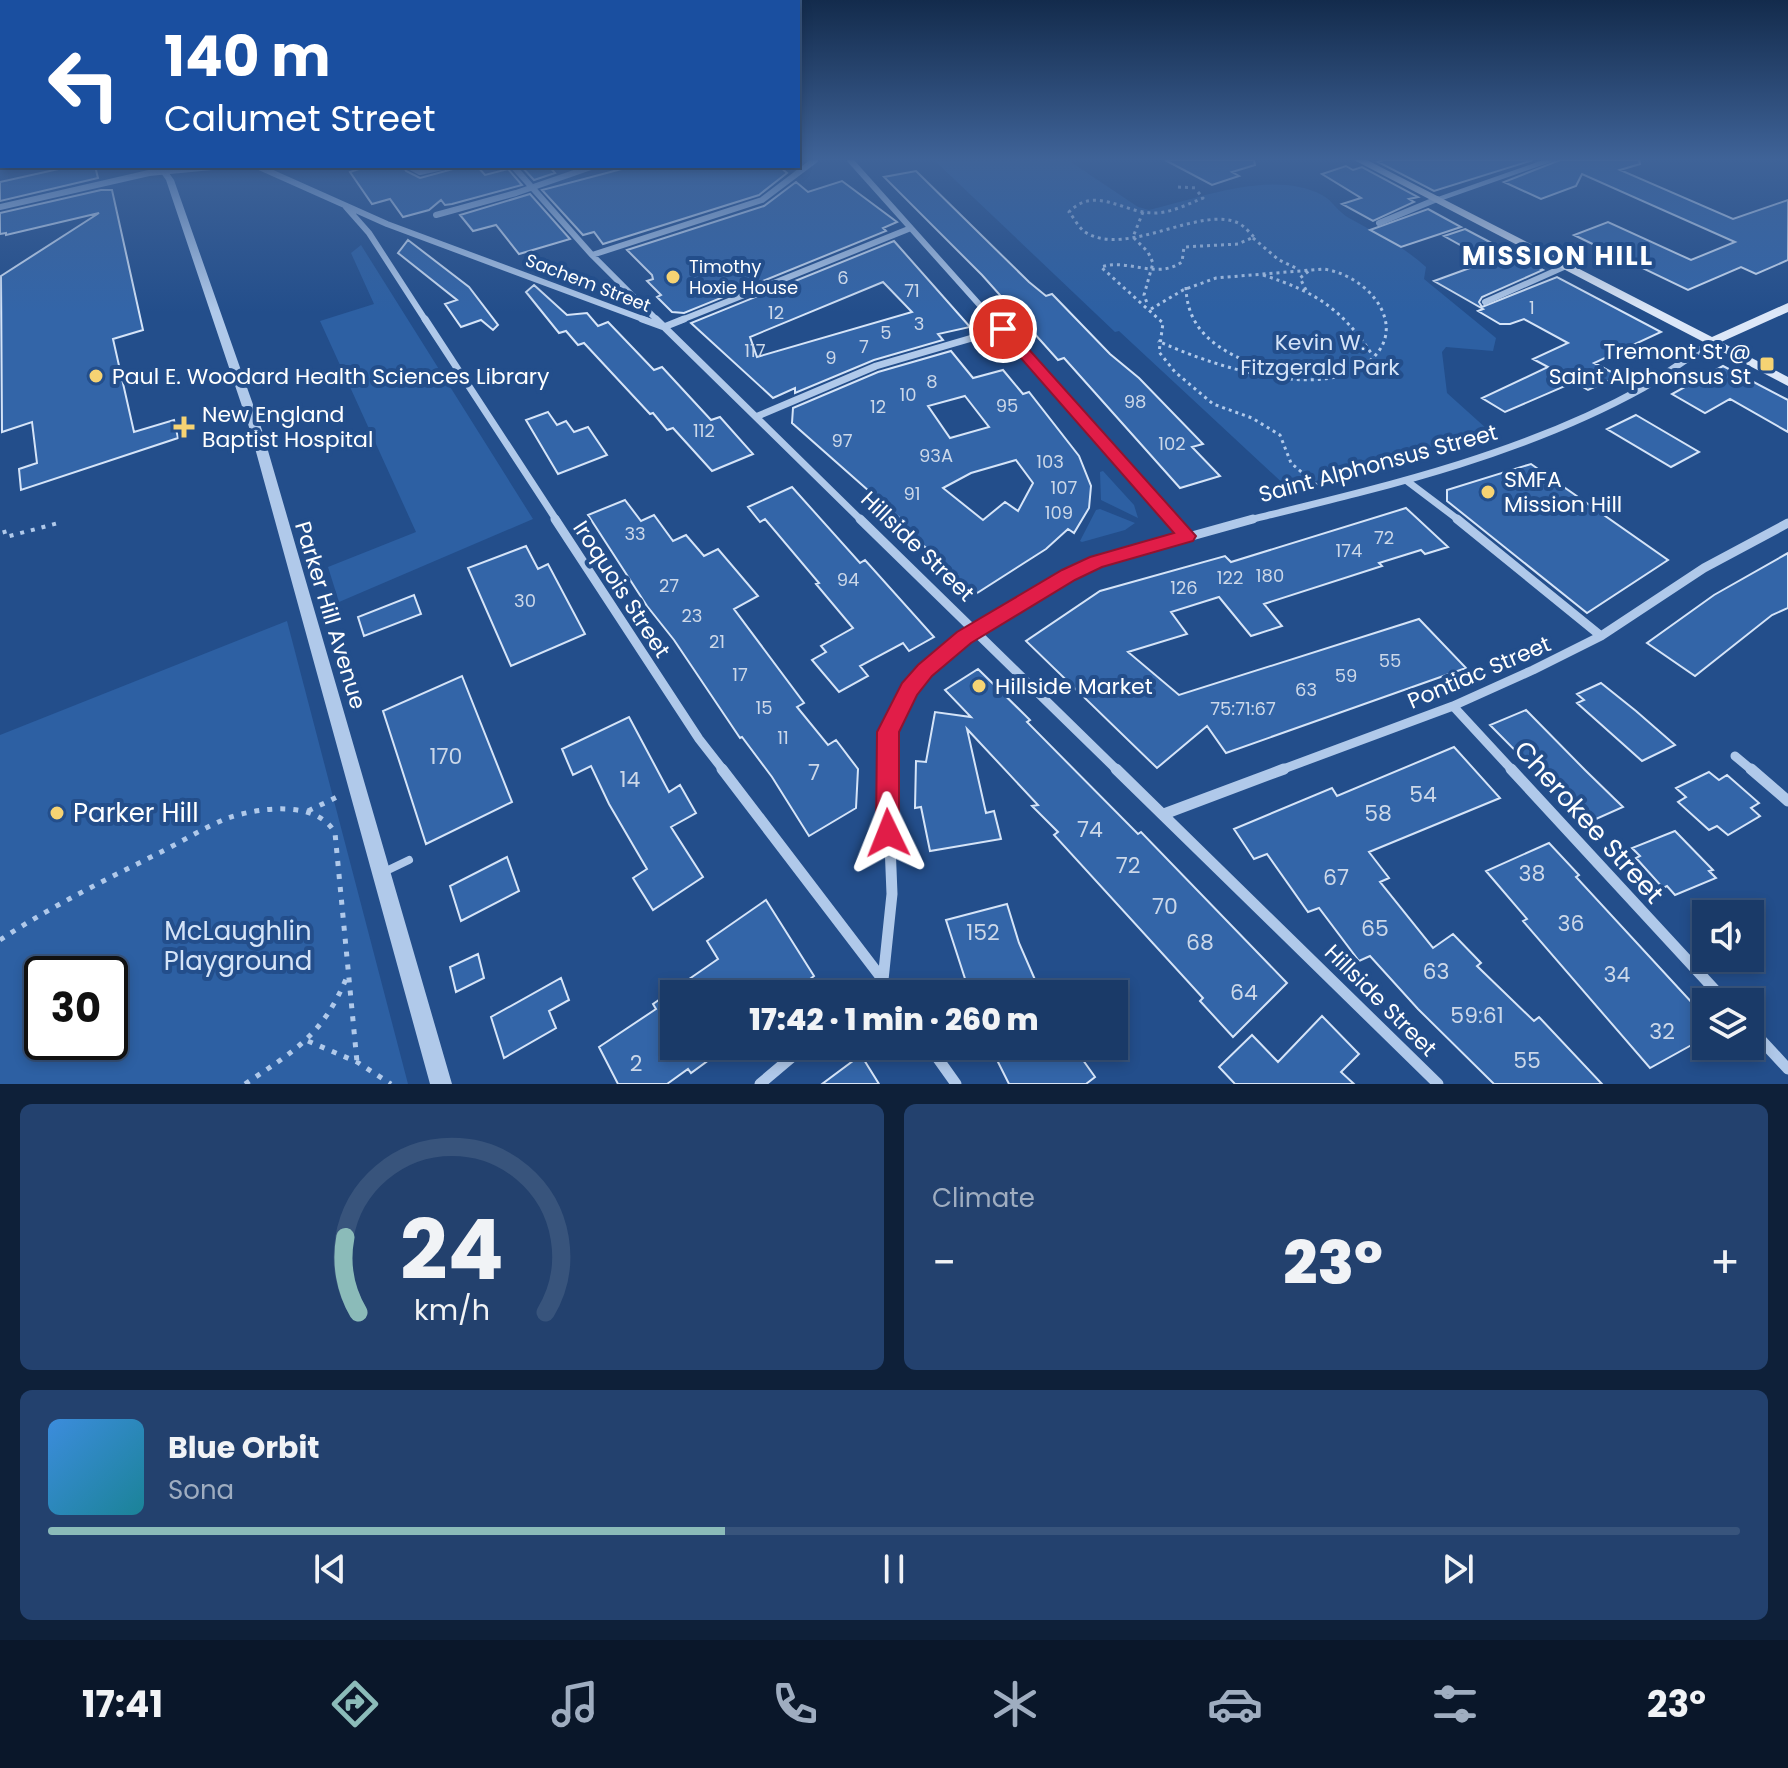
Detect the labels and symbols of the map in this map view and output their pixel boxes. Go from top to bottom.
district label: MISSION HILL [1462,238,1654,274]
street label: Sachem Street [522,247,654,318]
place label: Timothy Hoxie House [689,254,798,300]
house number: 6 [837,265,849,290]
marker: Timothy Hoxie House [664,268,682,286]
house number: 71 [904,278,920,303]
pin [969,295,1037,363]
house number: 1 [1529,295,1535,320]
house number: 12 [768,300,784,325]
house number: 3 [914,311,924,336]
house number: 5 [880,320,892,345]
park label: Kevin W. Fitzgerald Park [1240,327,1400,383]
house number: 7 [859,334,869,359]
place label: Tremont St @ Saint Alphonsus St [1549,336,1751,392]
house number: 117 [744,338,766,363]
house number: 9 [825,345,837,370]
marker: Tremont St @ Saint Alphonsus St [1758,355,1776,373]
place label: Paul E. Woodard Health Sciences Library [112,361,550,392]
marker: Paul E. Woodard Health Sciences Library [87,367,105,385]
house number: 8 [926,369,938,394]
house number: 10 [899,382,917,407]
house number: 98 [1124,389,1146,414]
house number: 95 [996,393,1018,418]
house number: 12 [870,394,886,419]
place label: New England Baptist Hospital [202,399,373,455]
marker: New England Baptist Hospital [173,416,195,438]
street label: Saint Alphonsus Street [1255,417,1501,510]
house number: 112 [693,418,715,443]
house number: 97 [831,428,853,453]
house number: 102 [1158,431,1186,456]
house number: 93A [919,443,953,468]
house number: 103 [1036,449,1064,474]
place label: SMFA Mission Hill [1504,464,1622,520]
house number: 107 [1051,475,1078,500]
house number: 91 [903,481,921,506]
marker: SMFA Mission Hill [1479,483,1497,501]
street label: Hillside Street [854,484,981,609]
house number: 109 [1045,500,1073,525]
street label: Iroquois Street [566,515,678,664]
street label: Parker Hill Avenue [287,517,374,713]
house number: 33 [624,521,646,546]
house number: 72 [1374,525,1394,550]
house number: 174 [1336,538,1362,563]
house number: 180 [1256,563,1284,588]
house number: 122 [1217,565,1243,590]
house number: 94 [837,567,859,592]
house number: 27 [659,573,679,598]
house number: 126 [1170,575,1198,600]
house number: 30 [514,588,536,613]
house number: 23 [682,603,702,628]
street label: Pontiac Street [1403,628,1556,717]
house number: 21 [709,629,725,654]
house number: 55 [1379,648,1401,673]
house number: 17 [732,662,748,687]
house number: 59 [1335,663,1357,688]
place label: Hillside Market [995,671,1153,702]
marker: Hillside Market [970,677,988,695]
house number: 63 [1295,677,1317,702]
house number: 15 [755,695,773,720]
house number: 75:71:67 [1210,696,1276,721]
house number: 11 [777,725,789,750]
street label: Cherokee Street [1506,733,1672,911]
house number: 170 [430,741,462,772]
house number: 7 [808,757,820,788]
house number: 14 [620,764,641,795]
house number: 54 [1409,779,1437,810]
position arrow [846,791,930,875]
place label: Parker Hill [73,795,199,831]
house number: 58 [1364,798,1392,829]
marker: Parker Hill [48,804,66,822]
house number: 74 [1077,814,1103,845]
house number: 72 [1116,850,1140,881]
house number: 38 [1519,858,1545,889]
house number: 67 [1323,862,1349,893]
house number: 70 [1152,891,1178,922]
house number: 36 [1558,908,1584,939]
park label: McLaughlin Playground [164,913,312,979]
house number: 65 [1361,913,1389,944]
house number: 152 [966,917,1000,948]
house number: 68 [1186,927,1214,958]
street label: Hillside Street [1318,937,1444,1063]
speed limit sign: 30 [24,956,128,1060]
house number: 63 [1423,956,1449,987]
house number: 34 [1604,959,1631,990]
house number: 64 [1230,977,1258,1008]
house number: 59:61 [1450,1000,1504,1031]
house number: 32 [1649,1016,1675,1047]
house number: 55 [1513,1045,1541,1076]
house number: 2 [630,1048,642,1079]

